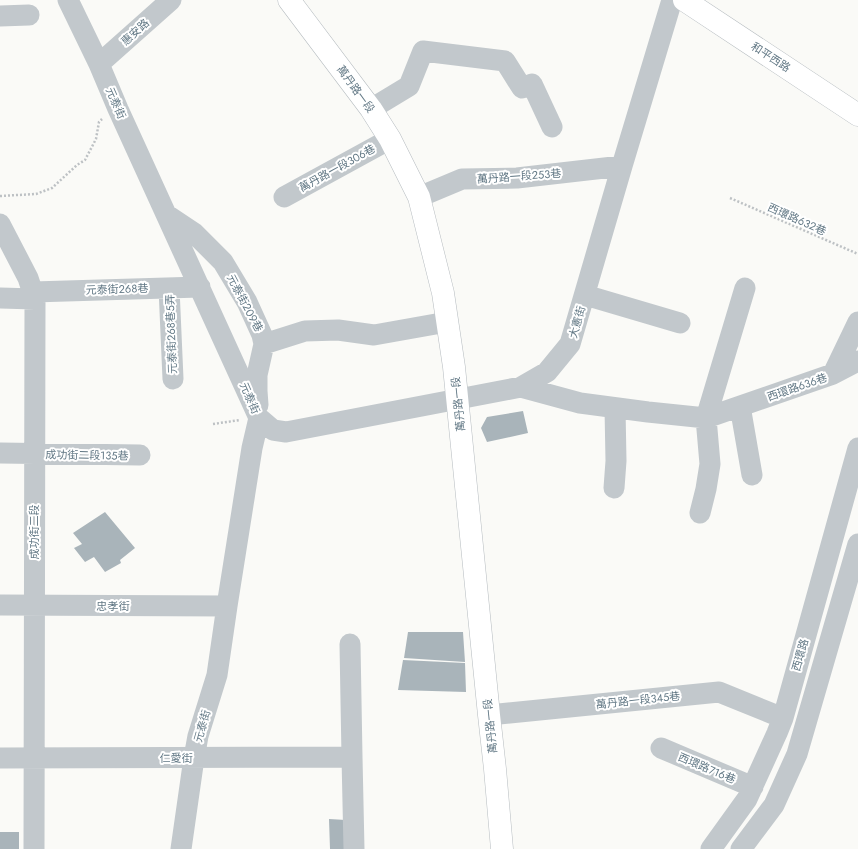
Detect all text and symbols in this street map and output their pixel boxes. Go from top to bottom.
street label: 惠安路 [117,15,153,49]
street label: 和平西路 [748,38,794,76]
street label: 萬丹路一段 [333,62,379,116]
street label: 元泰街 [102,85,130,121]
street label: 萬丹路一段306巷 [296,140,378,196]
street label: 萬丹路一段253巷 [476,165,562,187]
street label: 西環路632巷 [765,199,829,239]
street label: 元泰街209巷 [223,271,267,335]
street label: 元泰街268巷 [85,280,149,298]
street label: 元泰街268巷5弄 [162,294,180,374]
street label: 大憲街 [565,304,589,340]
street label: 西環路636巷 [765,369,829,405]
street label: 萬丹路一段 [447,376,469,432]
street label: 元泰街 [236,380,264,416]
street label: 成功街二段135巷 [45,446,129,464]
street label: 成功街二段 [26,505,42,560]
street label: 忠孝街 [97,598,130,614]
street label: 西環路 [788,637,812,673]
street label: 萬丹路一段345巷 [595,688,681,712]
street label: 萬丹路一段 [479,698,501,754]
street label: 元泰街 [190,708,214,744]
street label: 西環路716巷 [676,749,738,787]
street label: 仁愛街 [160,750,193,766]

